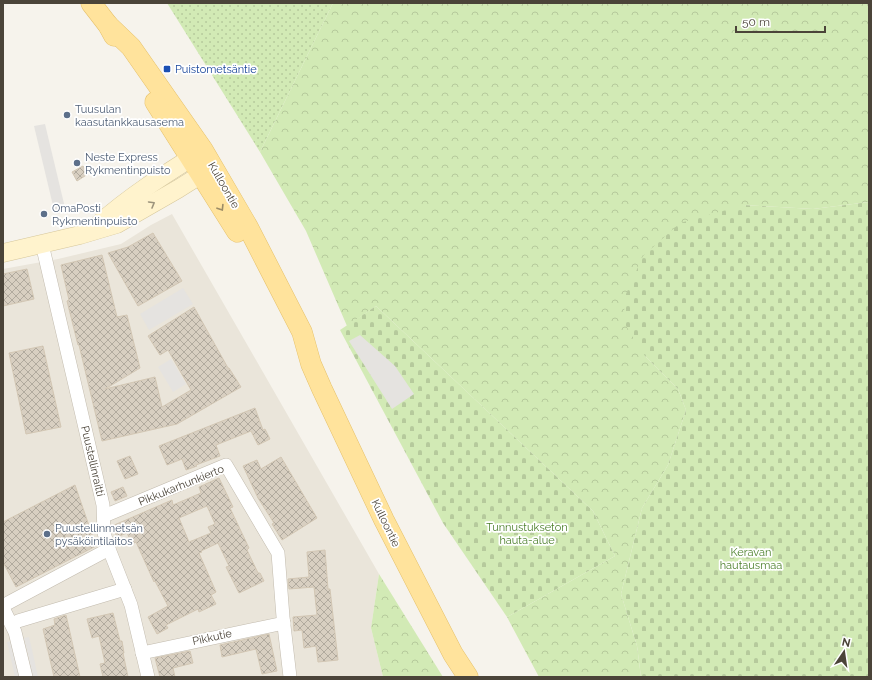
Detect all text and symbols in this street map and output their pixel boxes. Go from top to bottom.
scale bar [736,8,825,34]
text: 50 m [742,15,770,29]
place label: Puistometsäntie [175,63,257,76]
marker: Puistometsäntie [162,64,172,74]
place label: Tuusulan kaasutankkausasema [75,103,184,129]
marker: Tuusulan kaasutankkausasema [62,110,72,120]
place label: Neste Express Rykmentinpuisto [85,151,171,177]
marker: Neste Express Rykmentinpuisto [72,158,82,168]
street label: Kulloontie [205,160,242,211]
one-way arrow [148,201,155,208]
place label: OmaPosti Rykmentinpuisto [52,202,138,228]
one-way arrow [216,203,223,210]
marker: OmaPosti Rykmentinpuisto [39,209,49,219]
street label: Puustellinraitti [78,425,107,498]
street label: Pikkukarhunkierto [137,462,226,509]
street label: Kulloontie [368,497,403,550]
park label: Tunnustukseton hauta-alue [486,521,568,547]
place label: Puustellinmetsän pysäköintilaitos [55,522,143,548]
marker: Puustellinmetsän pysäköintilaitos [42,529,52,539]
park label: Keravan hautausmaa [720,546,782,572]
street label: Pikkutie [191,627,234,648]
north arrow [824,632,864,672]
text: N [841,635,852,650]

